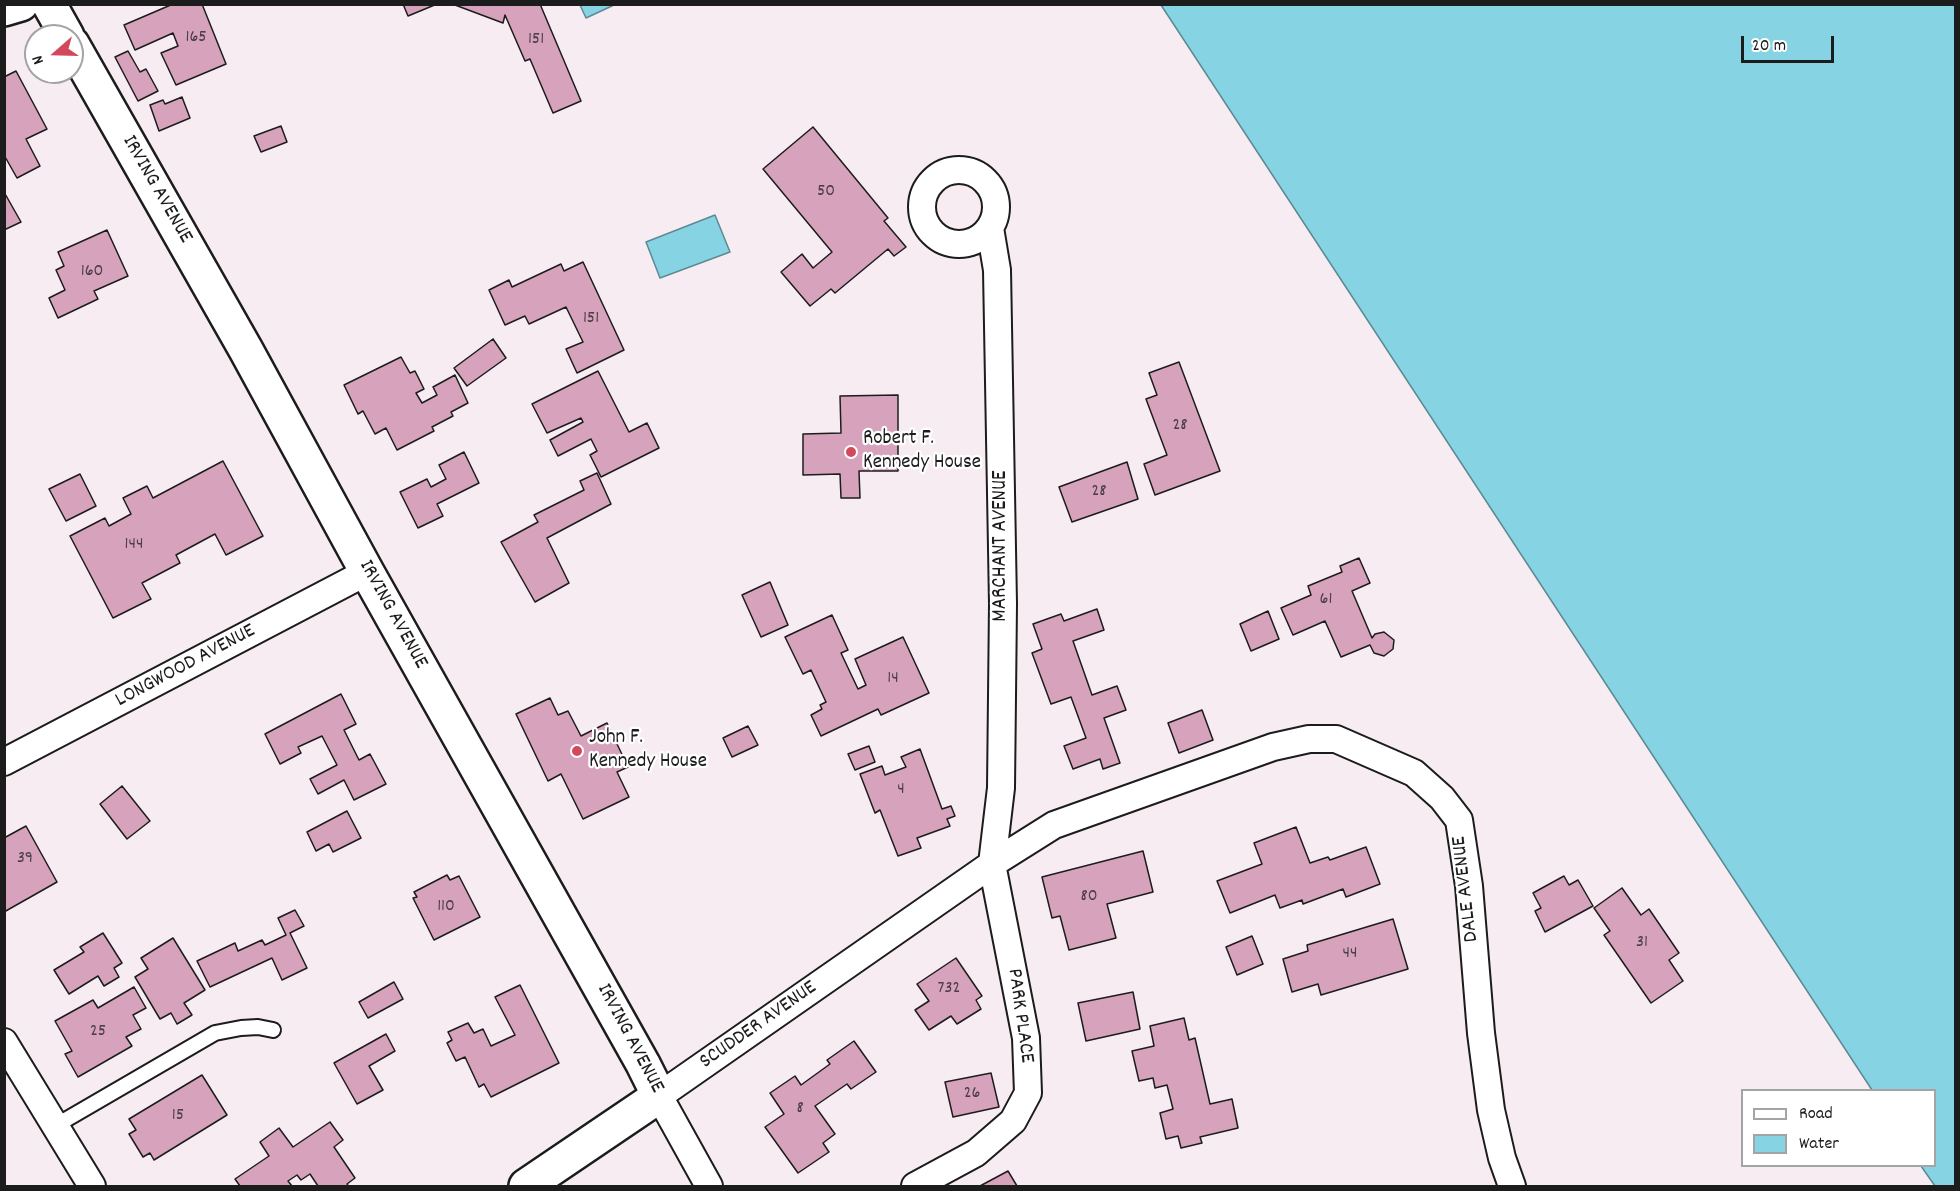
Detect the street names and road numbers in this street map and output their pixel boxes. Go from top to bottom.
street label: IRVING AVENUE [115,132,197,248]
street label: MARCHANT AVENUE [989,470,1015,622]
street label: IRVING AVENUE [352,556,432,674]
street label: LONGWOOD AVENUE [112,620,260,714]
street label: DALE AVENUE [1448,835,1486,943]
street label: PARK PLACE [1000,967,1038,1065]
street label: SCUDDER AVENUE [696,976,822,1076]
street label: IRVING AVENUE [590,980,668,1098]

